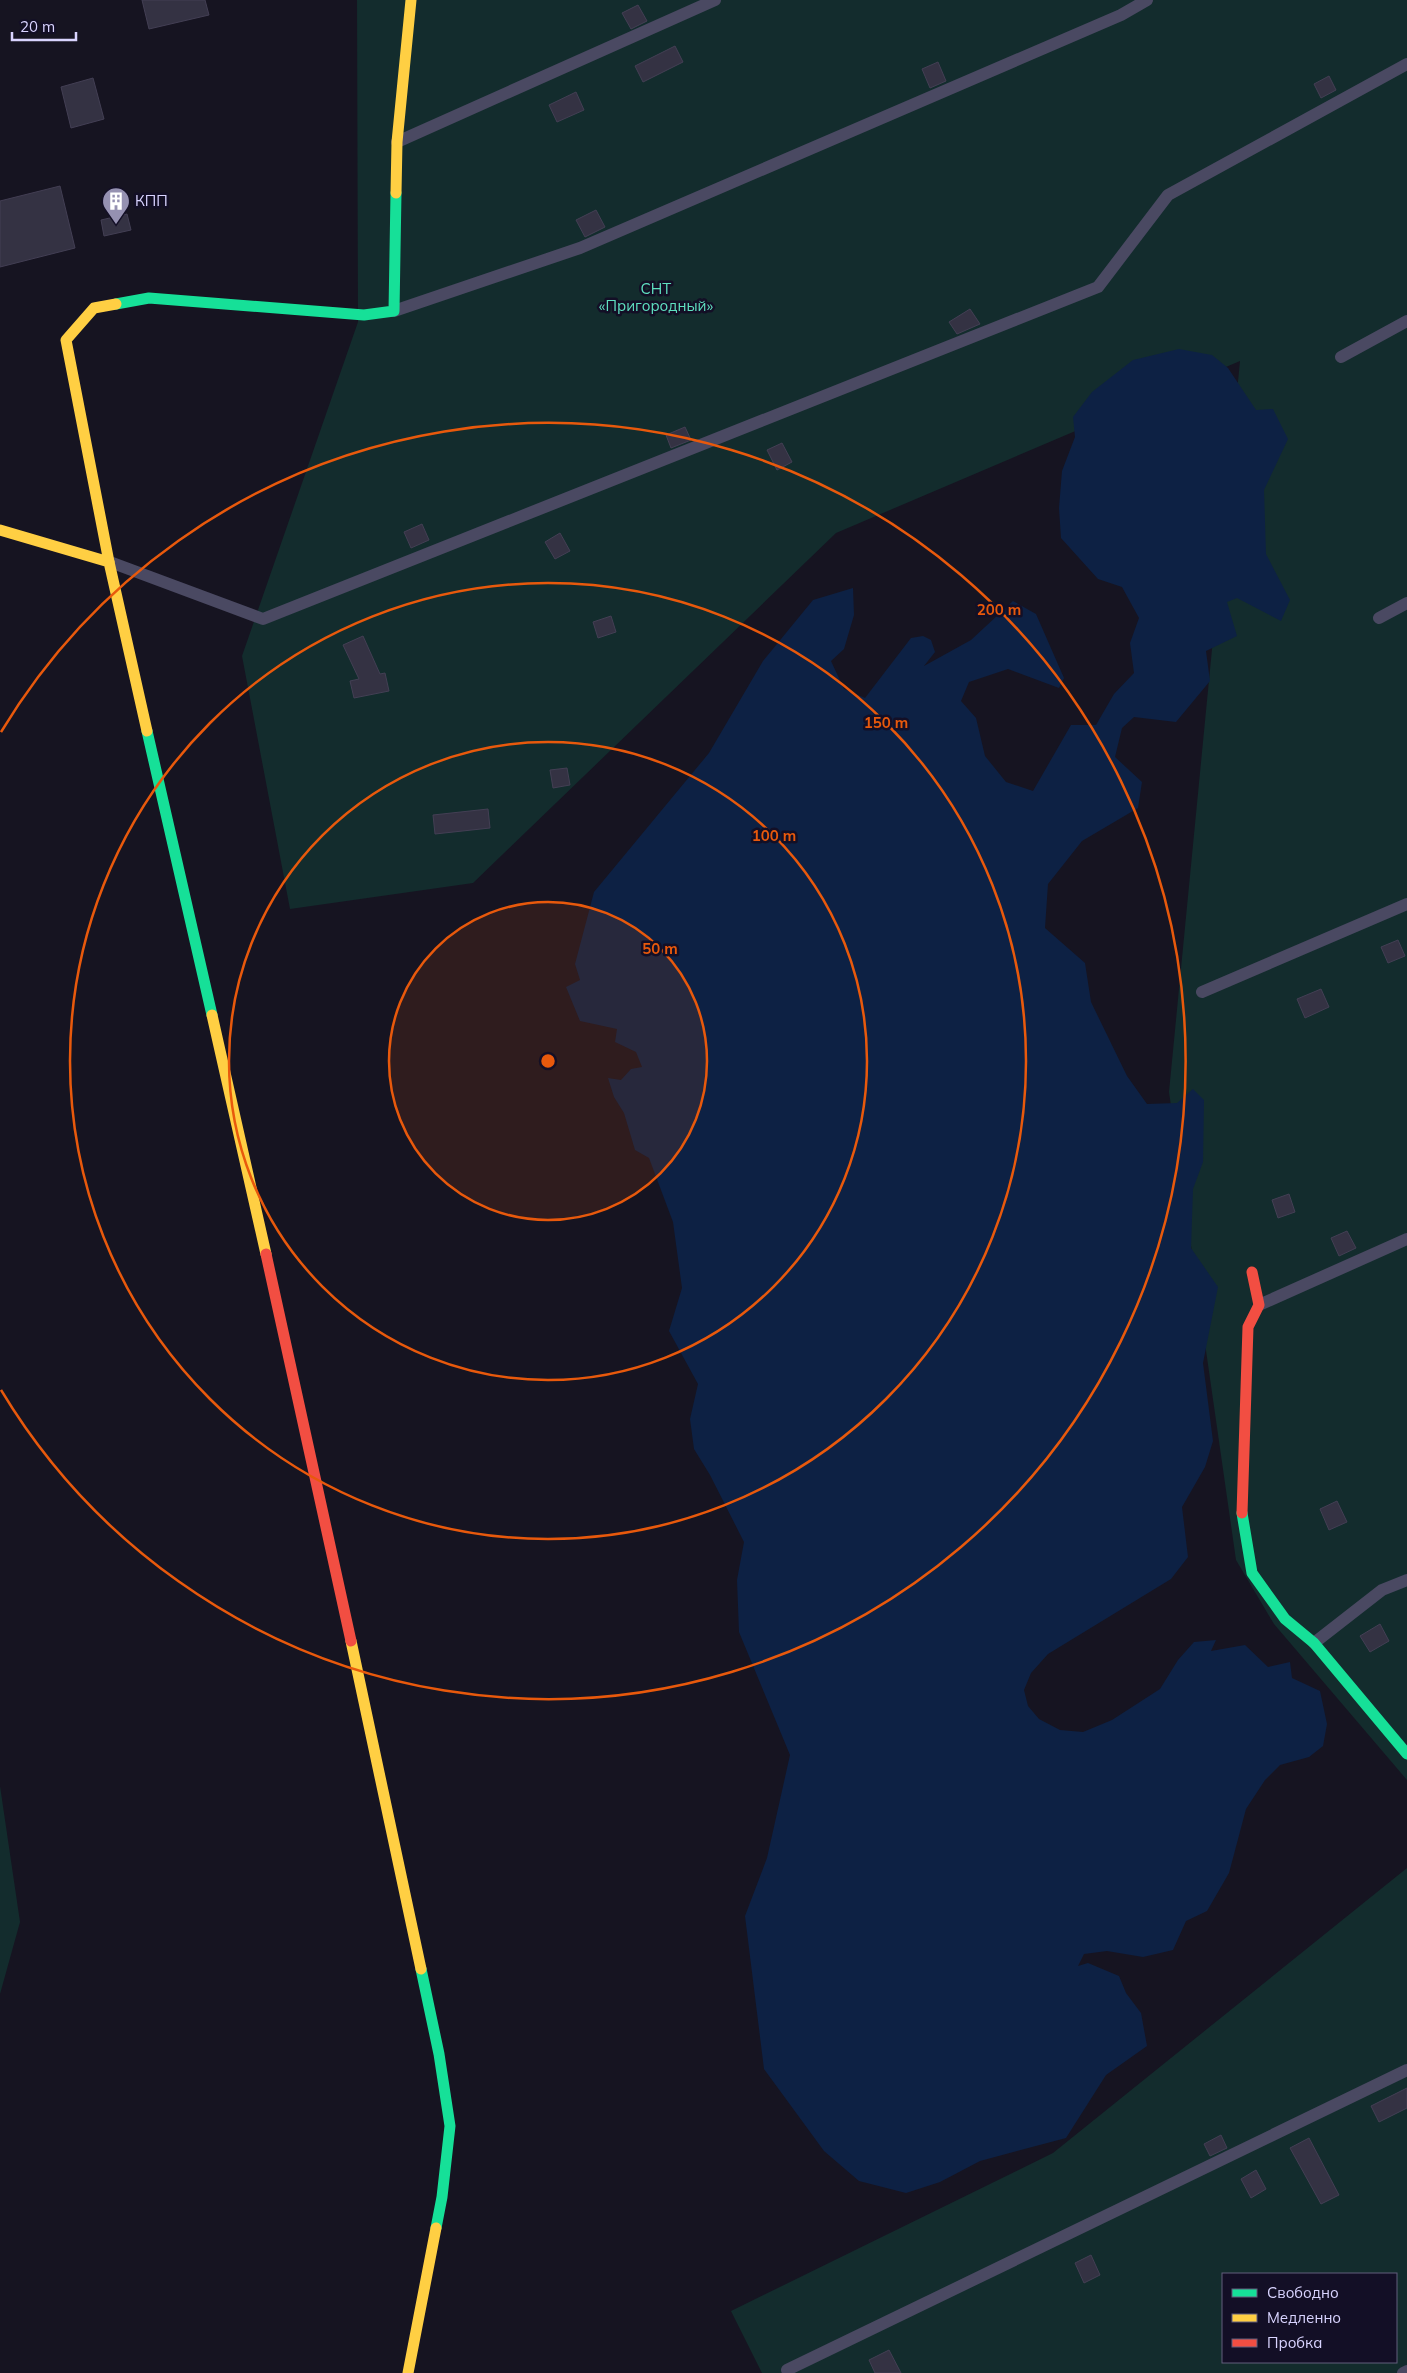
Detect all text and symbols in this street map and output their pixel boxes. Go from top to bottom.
scale bar [12,10,76,42]
text: 20 m [20,17,55,36]
building icon: КПП [101,186,131,225]
place label: КПП [135,191,168,210]
park label: СНТ «Пригородный» [599,279,713,315]
text: 200 m [977,600,1021,619]
text: 150 m [864,713,908,732]
text: 100 m [752,826,796,845]
text: 50 m [642,939,678,958]
centre of rings [539,1052,557,1070]
legend [1222,2273,1397,2363]
text: Свободно [1267,2283,1339,2302]
text: Медленно [1267,2308,1341,2327]
text: Пробка [1267,2333,1322,2352]

